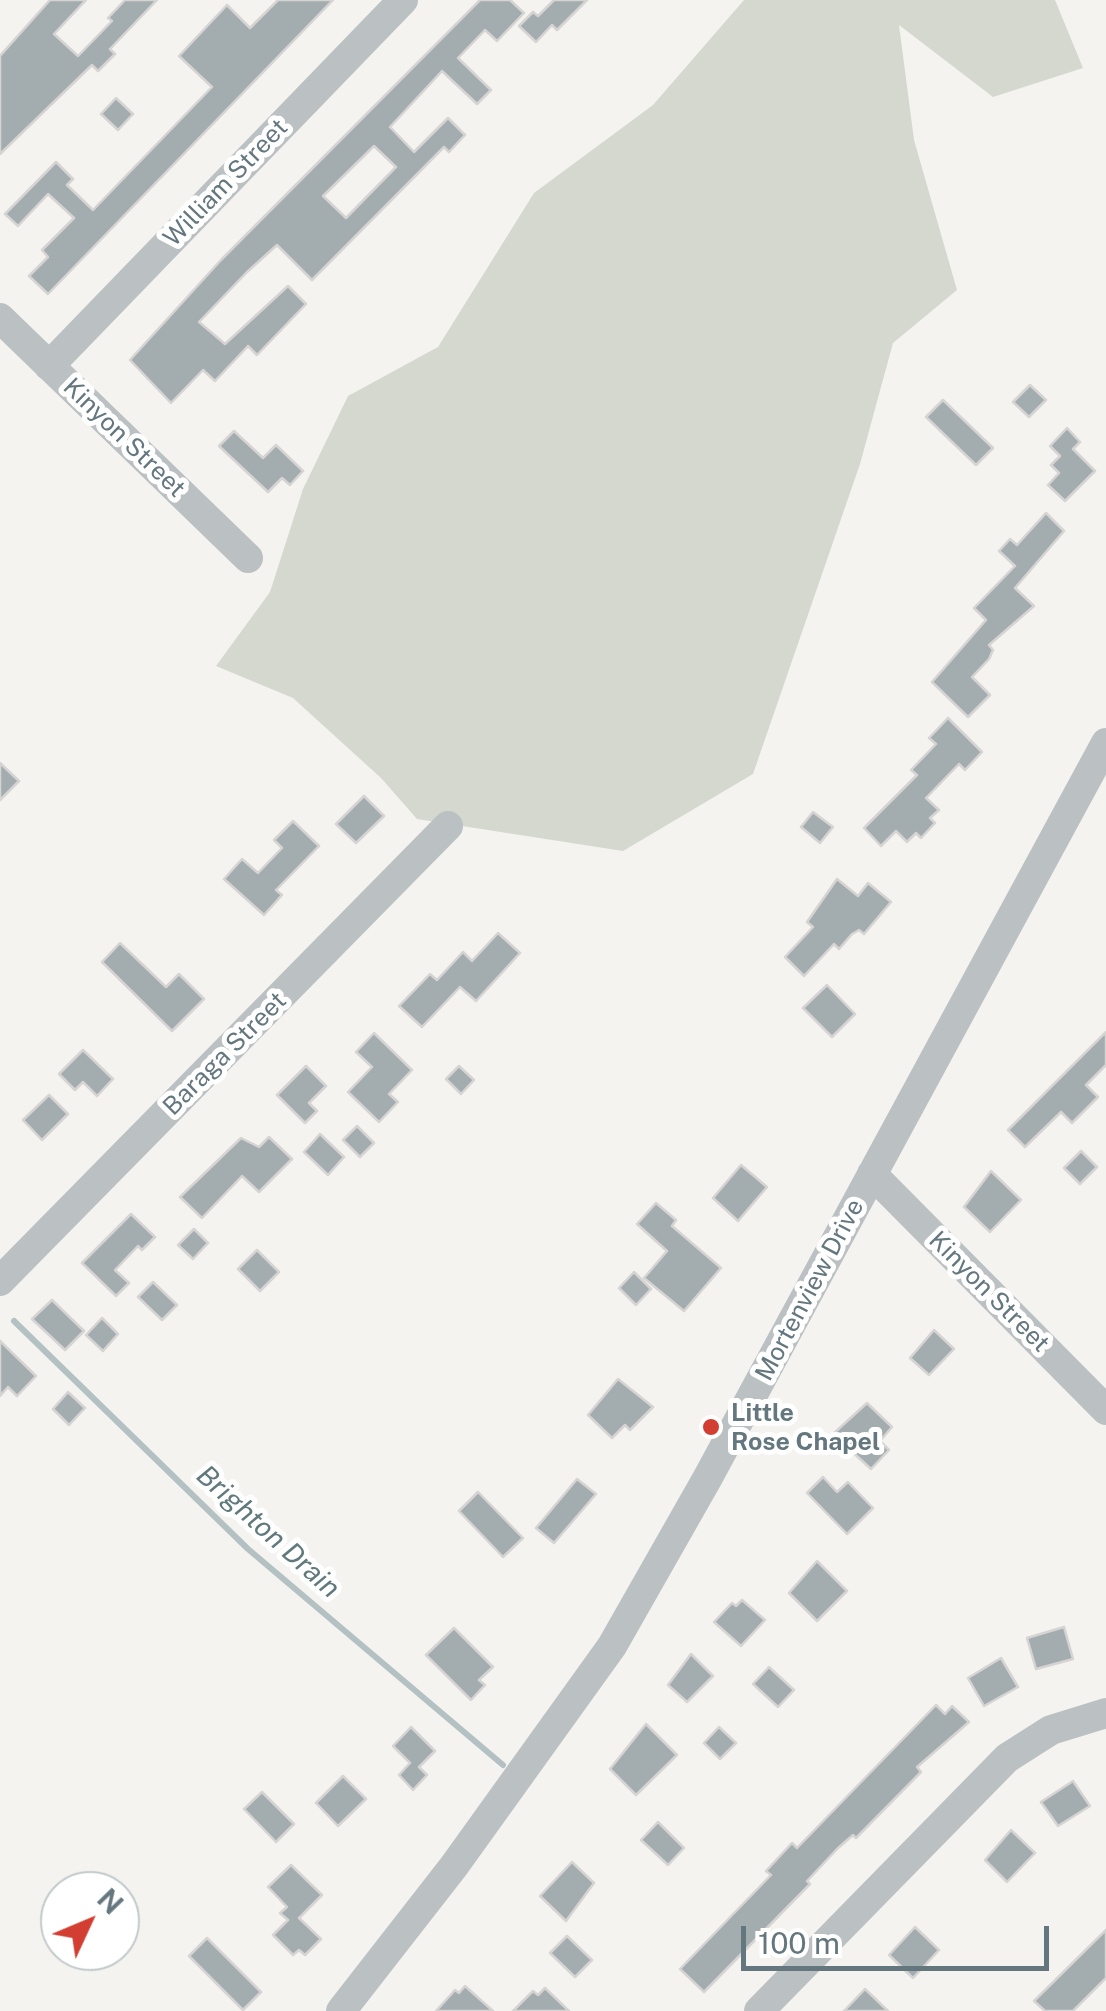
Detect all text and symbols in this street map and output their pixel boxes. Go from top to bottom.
street label: William Street [158,113,294,253]
street label: Kinyon Street [57,372,191,504]
street label: Baraga Street [157,986,293,1122]
street label: Mortenview Drive [750,1194,870,1386]
street label: Kinyon Street [922,1225,1056,1359]
place label: Little Rose Chapel [731,1398,880,1457]
marker: Little Rose Chapel [700,1416,722,1438]
water label: Brighton Drain [189,1459,347,1605]
north arrow [40,1871,140,1971]
text: N [91,1882,130,1921]
scale bar [746,1906,1054,1968]
text: 100 m [758,1925,840,1961]

